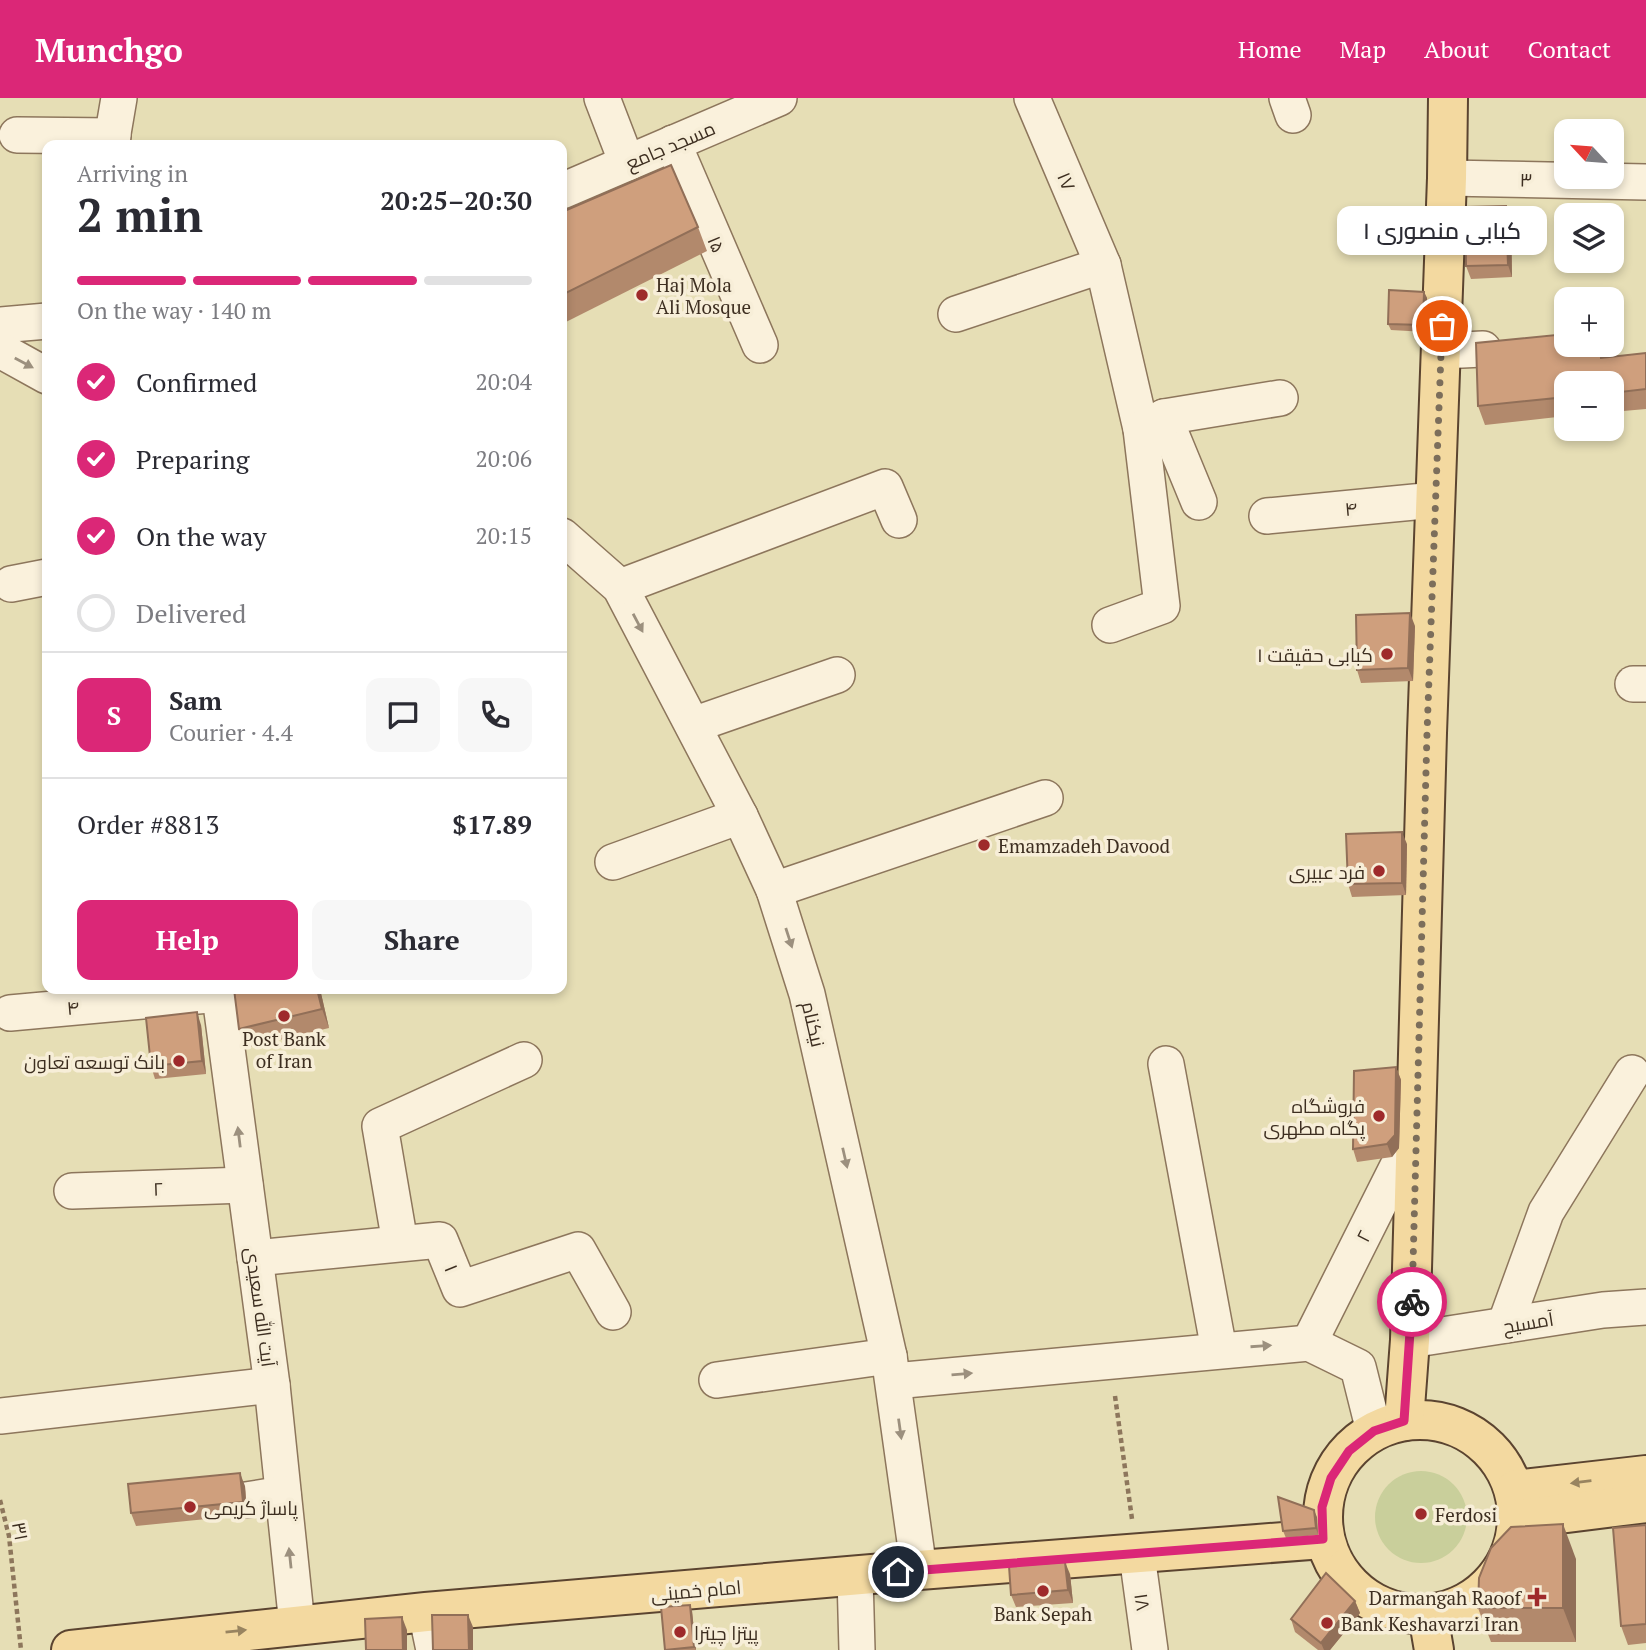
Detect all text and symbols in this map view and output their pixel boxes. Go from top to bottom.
text: Munchgo [35,28,183,71]
text: Home [1238,33,1302,65]
text: Map [1340,33,1386,65]
text: About [1424,33,1490,65]
text: Contact [1528,33,1611,65]
street label: مسجد جامع [621,115,719,177]
north arrow [1554,119,1624,189]
map controls [1554,119,1624,441]
text: Arriving in [77,158,188,189]
street label: ۳ [1519,166,1533,192]
street label: ۱۷ [1052,168,1082,194]
text: 20:25–20:30 [380,183,532,217]
text: 2 min [77,184,203,245]
button: layers [1554,203,1624,273]
callout: کبابی منصوری ۱ [1337,207,1547,256]
text: کبابی منصوری ۱ [1363,215,1521,246]
street label: ۱۵ [702,232,732,256]
place label: Haj Mola Ali Mosque [656,272,751,319]
marker: Haj Mola Ali Mosque [634,287,650,303]
button: + [1554,287,1624,357]
text: On the way · 140 m [77,295,271,326]
pin [1412,296,1472,356]
icon: bag [1423,307,1461,345]
one-way arrow [14,357,33,369]
icon: check [77,363,115,401]
text: Confirmed [136,365,257,399]
text: 20:04 [475,366,532,397]
button: − [1554,371,1624,441]
icon: check [77,440,115,478]
text: Preparing [136,442,249,476]
text: 20:06 [475,443,532,474]
street label: ۴ [1344,495,1358,521]
icon: check [77,517,115,555]
text: On the way [136,519,267,553]
text: 20:15 [475,520,532,551]
text: Delivered [136,596,246,630]
one-way arrow [632,613,644,633]
place label: کبابی حقیقت ۱ [1257,642,1373,667]
marker: کبابی حقیقت ۱ [1379,646,1395,662]
button: chat [366,678,440,752]
button: phone [458,678,532,752]
text: Sam [169,683,222,717]
text: S [107,698,121,732]
text: Courier · 4.4 [169,717,293,748]
text: Order #8813 [77,807,219,841]
text: $17.89 [452,807,532,841]
place label: Emamzadeh Davood [998,833,1171,858]
marker: Emamzadeh Davood [976,837,992,853]
place label: فرد عبیری [1289,859,1365,884]
marker: فرد عبیری [1371,863,1387,879]
button: Help [77,900,298,980]
button: Share [312,900,532,980]
one-way arrow [784,927,795,948]
street label: ۴ [66,994,80,1020]
street label: نیکنام [795,999,831,1050]
marker: Post Bank of Iran [276,1008,292,1024]
place label: Post Bank of Iran [242,1026,326,1073]
place label: بانک توسعه تعاون [24,1049,165,1074]
marker: بانک توسعه تعاون [171,1053,187,1069]
place label: فروشگاه پگاه مطهری [1263,1093,1365,1141]
marker: فروشگاه پگاه مطهری [1371,1108,1387,1124]
one-way arrow [233,1126,244,1148]
one-way arrow [839,1147,850,1169]
street label: ۲ [153,1175,163,1201]
street label: ۲ [1350,1226,1376,1246]
street label: آیت الله سعیدی [240,1246,282,1368]
street label: ۱ [439,1261,465,1275]
courier [1377,1267,1447,1337]
icon: bike [1393,1283,1431,1321]
street label: آمسیح [1501,1306,1556,1340]
one-way arrow [1251,1340,1273,1351]
one-way arrow [951,1369,973,1380]
one-way arrow [895,1418,906,1440]
one-way arrow [1569,1477,1591,1488]
place label: پاساژ کریمی [204,1495,298,1521]
marker: پاساژ کریمی [182,1499,198,1515]
place label: Ferdosi [1435,1502,1497,1527]
marker: Ferdosi [1413,1506,1429,1522]
street label: ۳۱ [7,1519,35,1543]
pin [868,1542,928,1602]
one-way arrow [284,1546,295,1568]
icon: home [879,1553,917,1591]
street label: امام خمینی [650,1574,742,1608]
marker: Bank Sepah [1035,1583,1051,1599]
place label: Darmangah Raoof [1369,1585,1522,1610]
marker: Darmangah Raoof [1527,1587,1547,1607]
street label: ۱۸ [1129,1591,1157,1613]
place label: Bank Sepah [994,1601,1092,1626]
place label: Bank Keshavarzi Iran [1341,1611,1519,1636]
marker: Bank Keshavarzi Iran [1319,1615,1335,1631]
place label: پیتزا چیترا [694,1620,758,1646]
marker: پیتزا چیترا [672,1624,688,1640]
one-way arrow [225,1626,247,1637]

